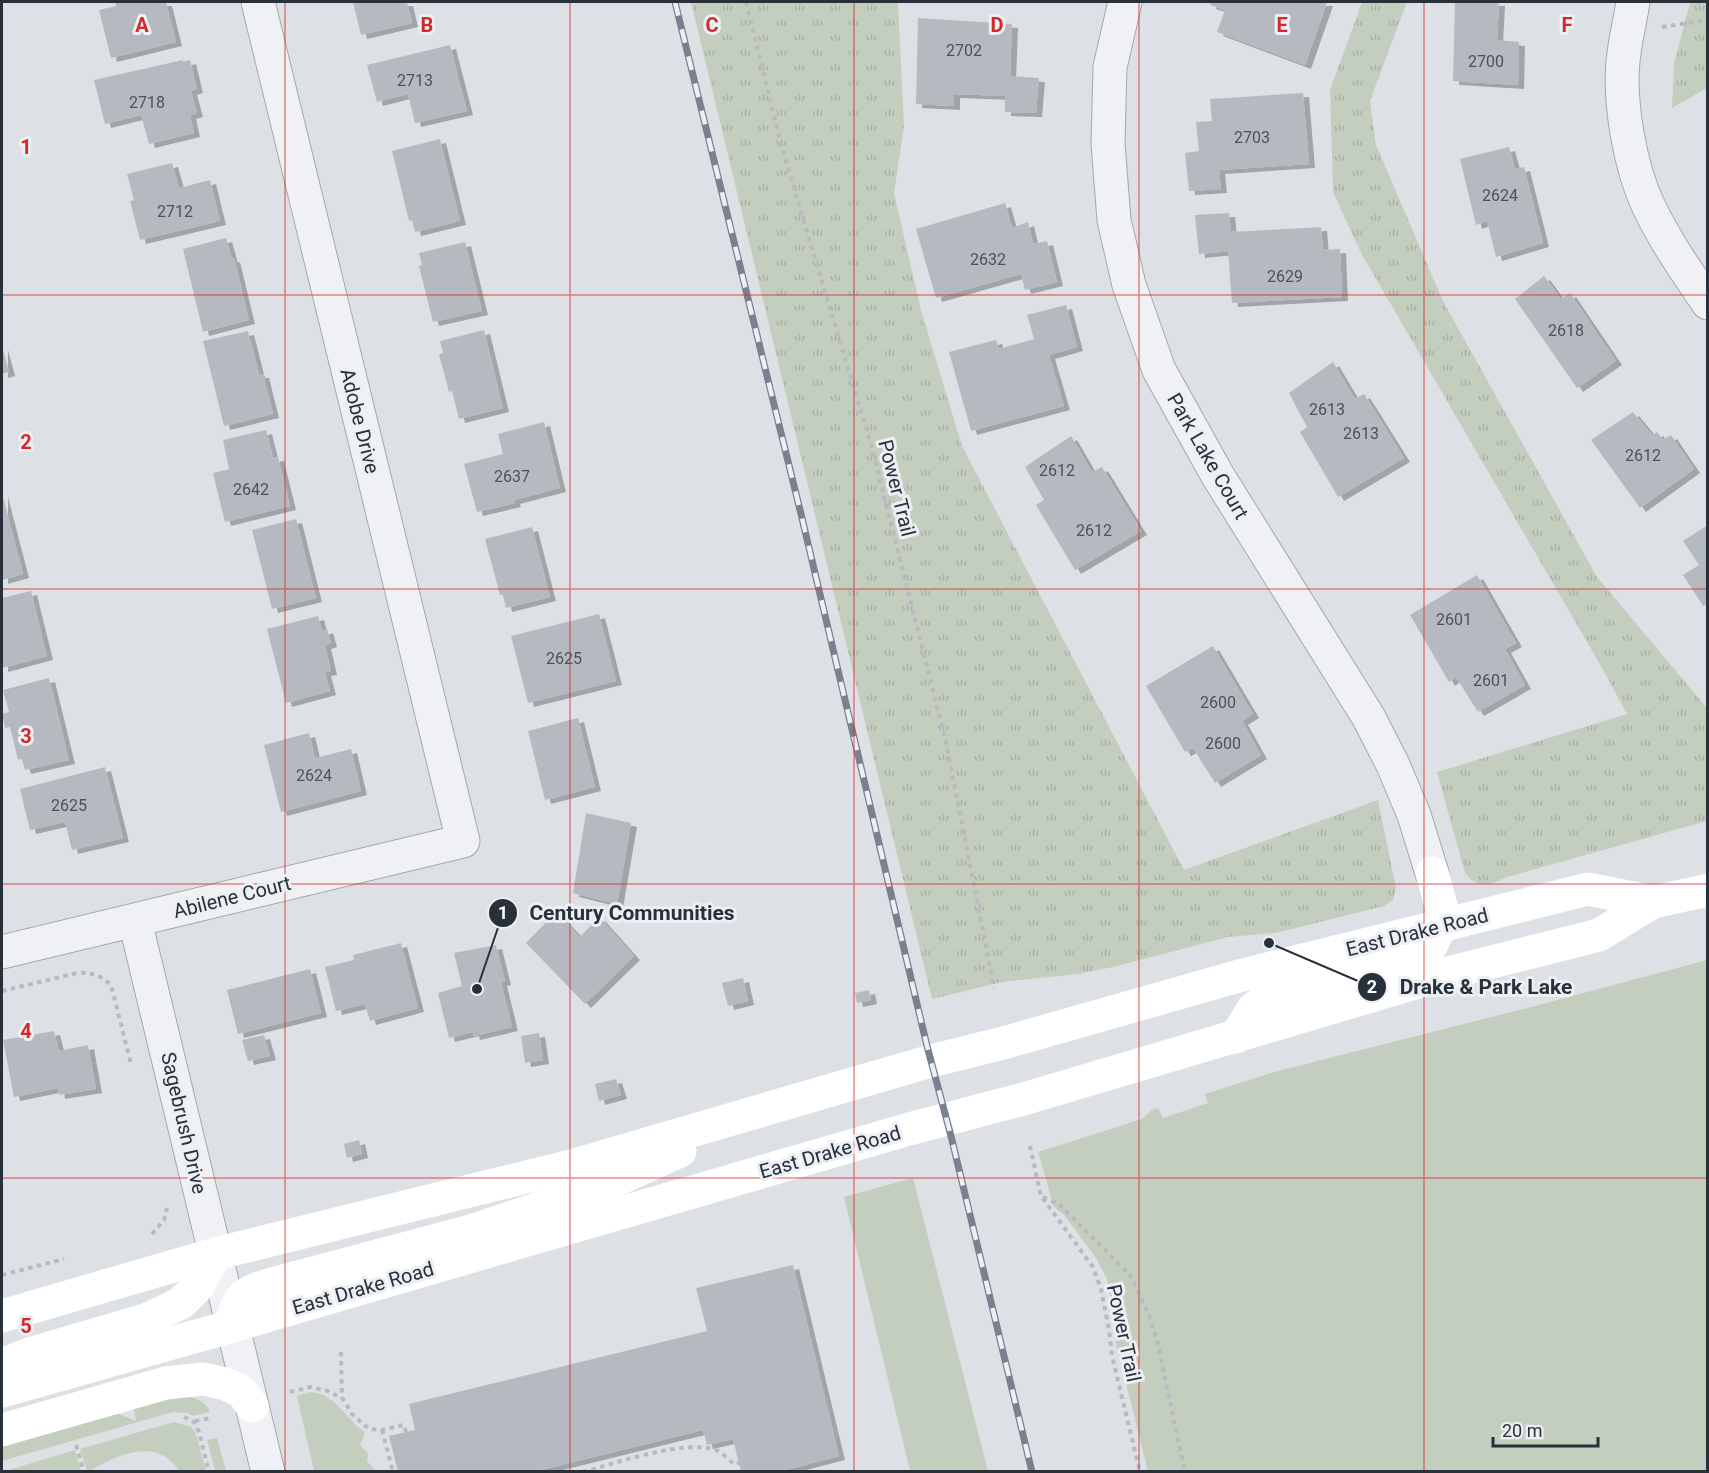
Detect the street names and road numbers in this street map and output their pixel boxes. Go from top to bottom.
street label: Adobe Drive [335,366,385,476]
street label: Park Lake Court [1162,389,1254,523]
street label: Power Trail [873,437,921,539]
street label: Abilene Court [171,871,293,923]
street label: East Drake Road [1343,903,1491,961]
street label: Sagebrush Drive [156,1050,212,1196]
street label: East Drake Road [757,1120,903,1184]
street label: East Drake Road [290,1256,436,1320]
street label: Power Trail [1102,1282,1146,1384]

